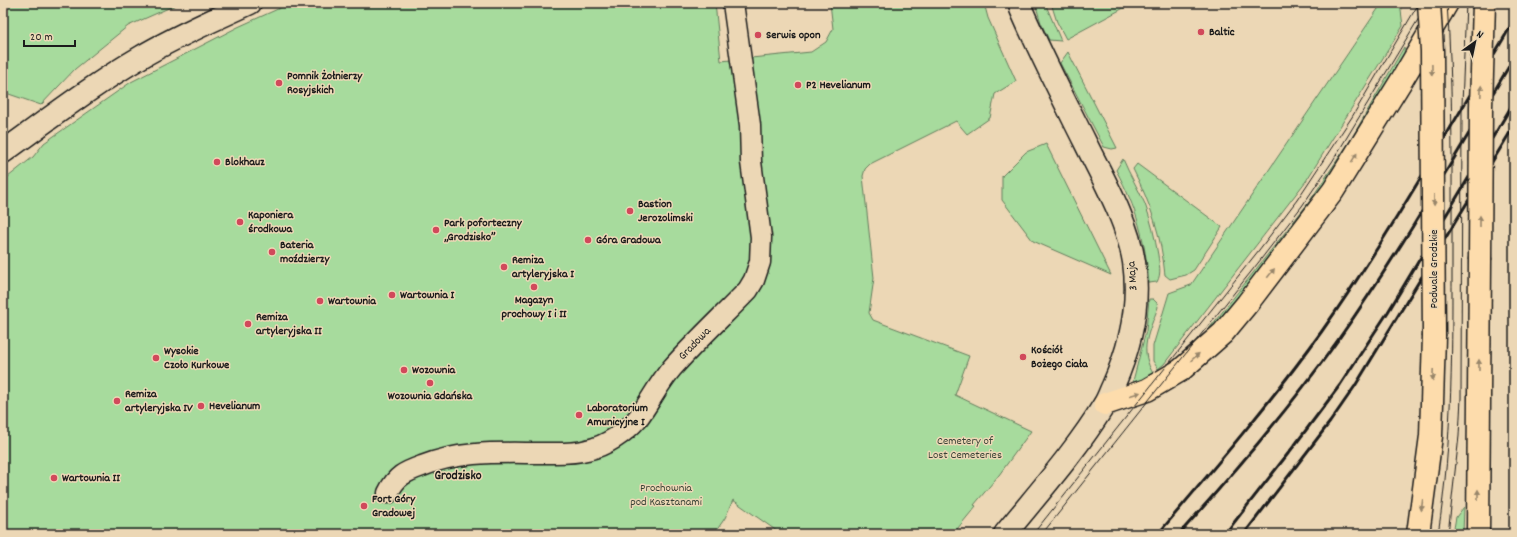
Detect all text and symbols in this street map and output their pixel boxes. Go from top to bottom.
scale bar [24,22,75,48]
north arrow [1455,22,1495,62]
place label: Baltic [1209,24,1235,41]
place label: Serwis opon [766,27,821,44]
marker: Baltic [1196,27,1206,37]
text: N [1473,27,1486,44]
text: 20 m [30,29,53,46]
marker: Serwis opon [753,30,763,40]
one-way arrow [1429,64,1435,77]
place label: Pomnik Żołnierzy Rosyjskich [287,68,363,99]
place label: P2 Hevelianum [806,77,871,94]
marker: Pomnik Żołnierzy Rosyjskich [274,78,284,88]
marker: P2 Hevelianum [793,80,803,90]
one-way arrow [1478,85,1485,97]
one-way arrow [1350,152,1357,163]
place label: Blokhauz [225,154,265,171]
marker: Blokhauz [212,157,222,167]
one-way arrow [1431,194,1437,207]
place label: Bastion Jerozolimski [638,196,694,227]
marker: Bastion Jerozolimski [625,206,635,216]
place label: Kaponiera środkowa [248,207,295,238]
one-way arrow [1477,214,1483,227]
place label: Park poforteczny „Grodzisko” [444,215,523,246]
marker: Kaponiera środkowa [235,217,245,227]
marker: Park poforteczny „Grodzisko” [431,225,441,235]
street label: Podwale Grodzkie [1426,229,1443,309]
place label: Góra Gradowa [596,232,662,249]
marker: Góra Gradowa [583,235,593,245]
place label: Bateria moździerzy [280,237,330,268]
marker: Bateria moździerzy [267,247,277,257]
place label: Remiza artyleryjska I [512,252,574,283]
street label: 3 Maja [1123,260,1143,291]
marker: Remiza artyleryjska I [499,262,509,272]
one-way arrow [1267,268,1275,279]
marker: Magazyn prochowy I i II [529,282,539,292]
place label: Wartownia I [400,287,455,304]
marker: Wartownia I [387,290,397,300]
place label: Magazyn prochowy I i II [501,292,567,323]
place label: Wartownia [328,293,377,310]
marker: Wartownia [315,296,325,306]
place label: Remiza artyleryjska II [256,309,322,340]
marker: Remiza artyleryjska II [243,319,253,329]
street label: Gradowa [675,323,715,364]
place label: Kościół Bożego Ciała [1031,342,1089,373]
place label: Wysokie Czoło Kurkowe [164,343,230,374]
marker: Kościół Bożego Ciała [1018,352,1028,362]
one-way arrow [1190,352,1200,362]
marker: Wysokie Czoło Kurkowe [151,353,161,363]
one-way arrow [1476,358,1482,371]
place label: Wozownia [412,362,457,379]
marker: Wozownia [399,365,409,375]
one-way arrow [1429,369,1436,381]
marker: Wozownia Gdańska [425,378,435,388]
place label: Remiza artyleryjska IV [125,386,193,417]
place label: Wozownia Gdańska [388,388,474,405]
one-way arrow [1130,391,1142,397]
marker: Remiza artyleryjska IV [112,396,122,406]
place label: Hevelianum [209,398,260,415]
place label: Laboratorium Amunicyjne I [587,400,648,431]
marker: Hevelianum [196,401,206,411]
marker: Laboratorium Amunicyjne I [574,410,584,420]
park label: Cemetery of Lost Cemeteries [928,433,1002,464]
district label: Grodzisko [434,467,482,486]
place label: Wartownia II [62,470,120,487]
marker: Wartownia II [49,473,59,483]
park label: Prochownia pod Kasztanami [630,480,702,511]
one-way arrow [1475,488,1481,501]
place label: Fort Góry Gradowej [372,491,416,522]
one-way arrow [1419,498,1425,511]
marker: Fort Góry Gradowej [359,501,369,511]

